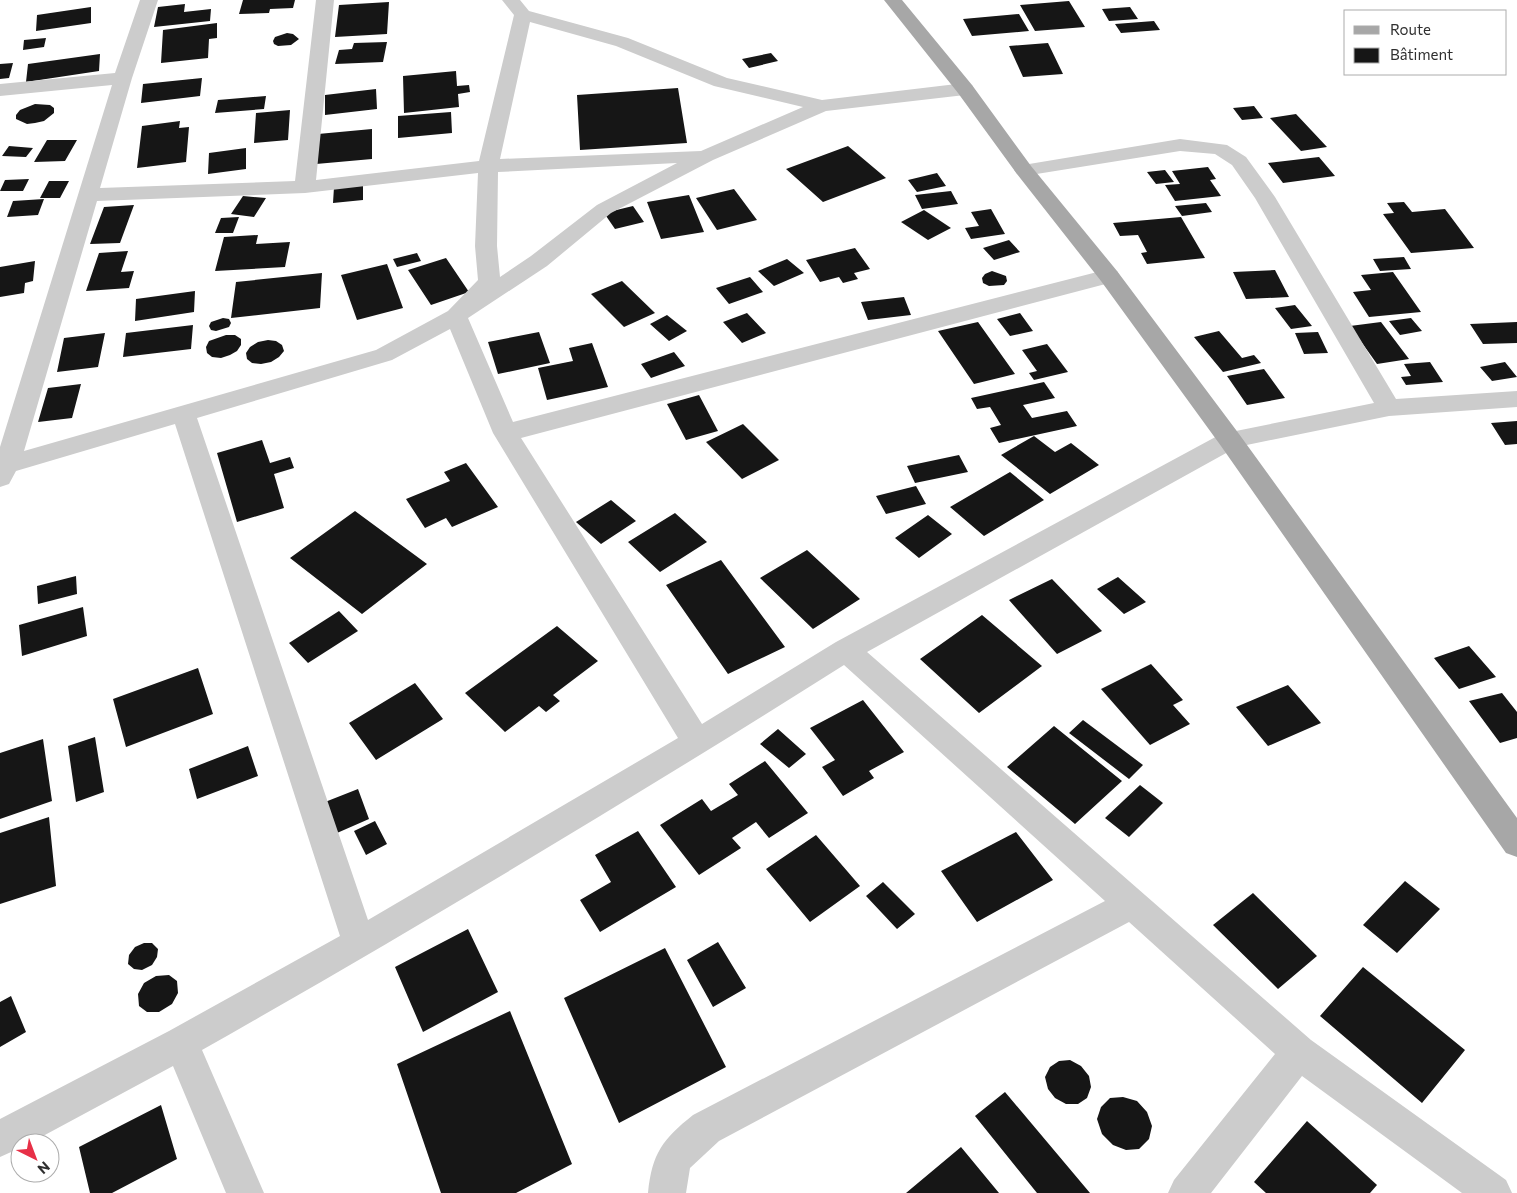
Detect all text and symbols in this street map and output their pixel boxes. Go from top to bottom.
legend [1344,10,1507,75]
text: Route [1390,20,1431,38]
text: Bâtiment [1390,45,1453,63]
north arrow [10,1133,60,1183]
text: N [34,1158,54,1178]

